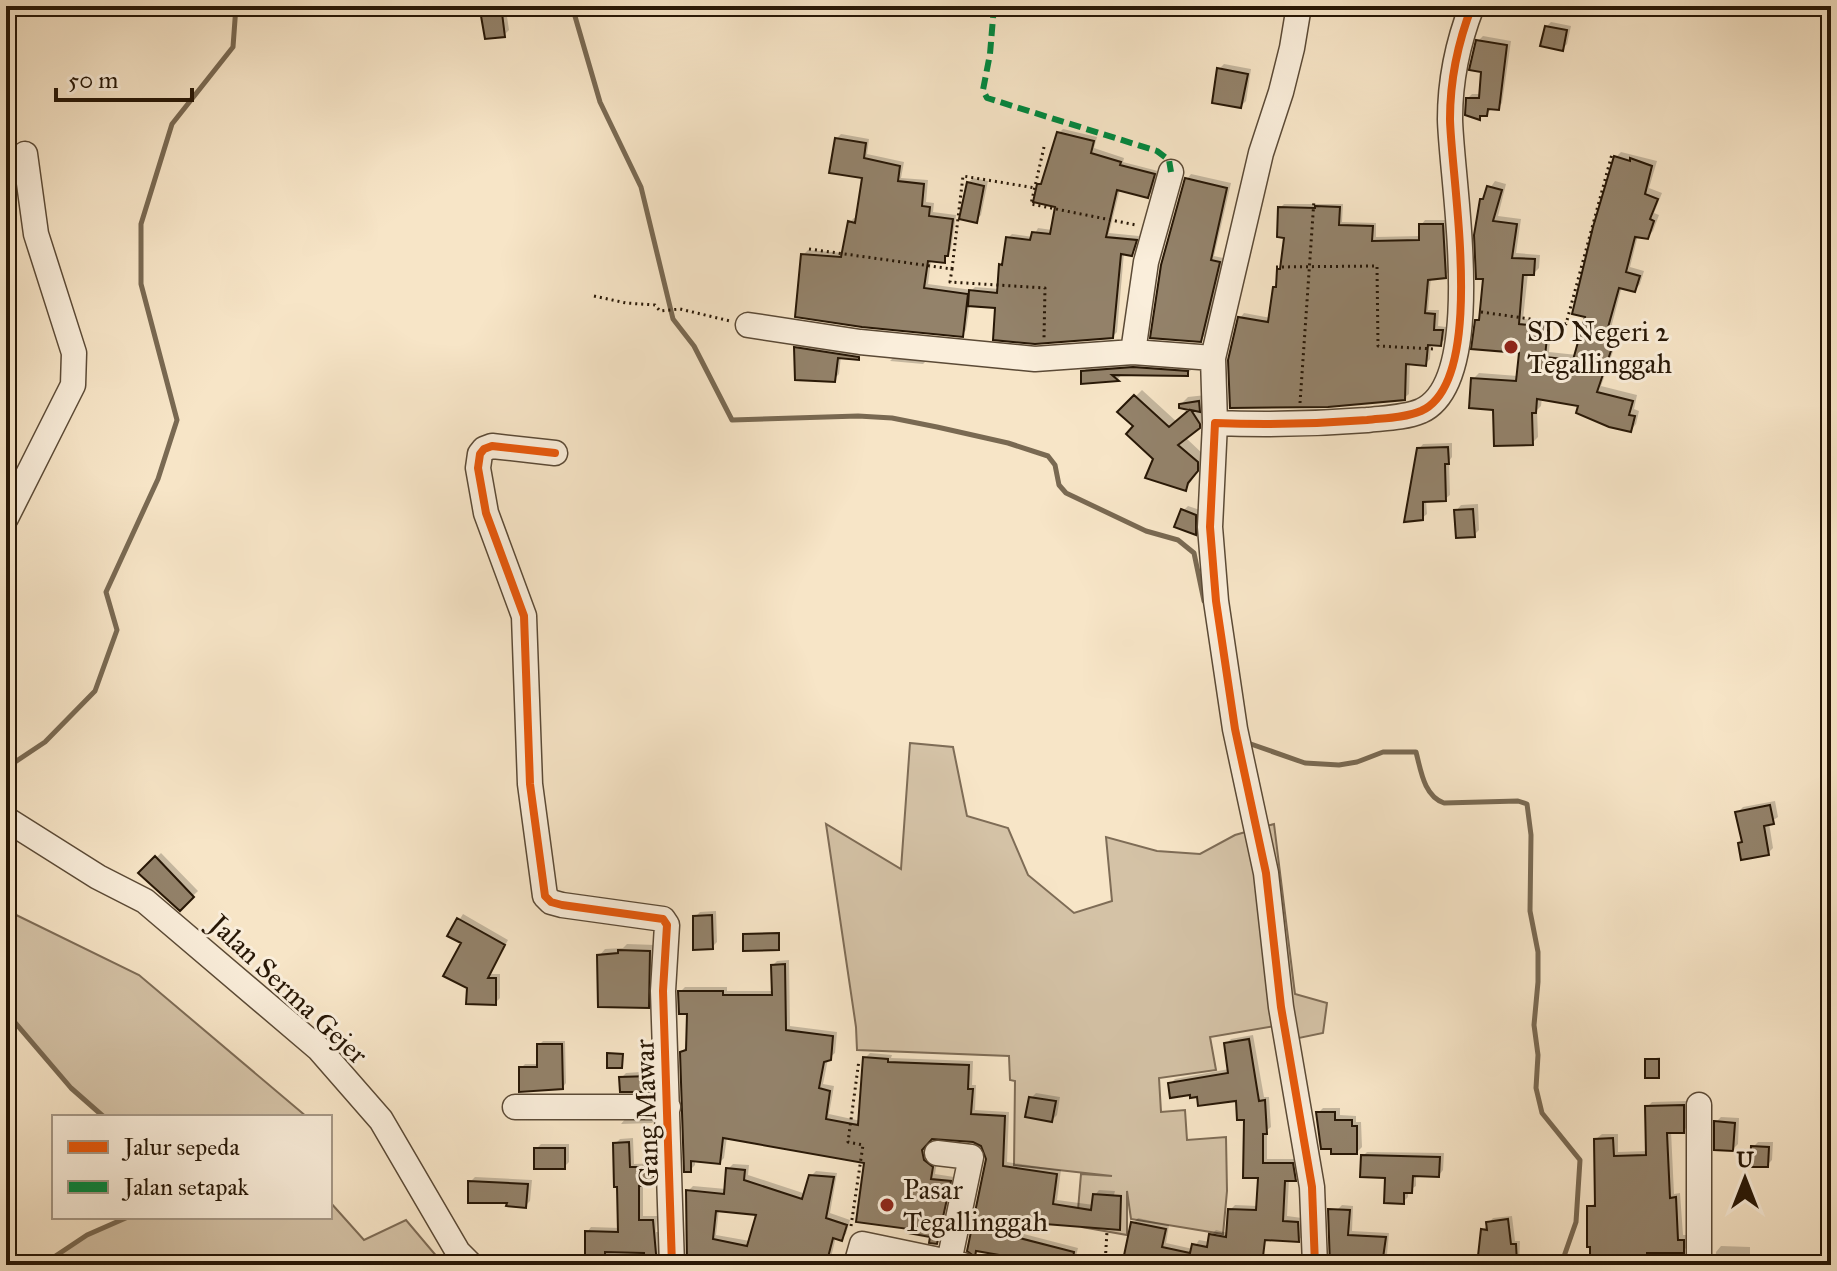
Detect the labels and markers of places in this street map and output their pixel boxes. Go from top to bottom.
place label: SD Negeri 2 Tegallinggah [1527,314,1672,381]
marker: SD Negeri 2 Tegallinggah [1502,338,1520,356]
place label: Pasar Tegallinggah [903,1172,1048,1239]
marker: Pasar Tegallinggah [878,1196,896,1214]

